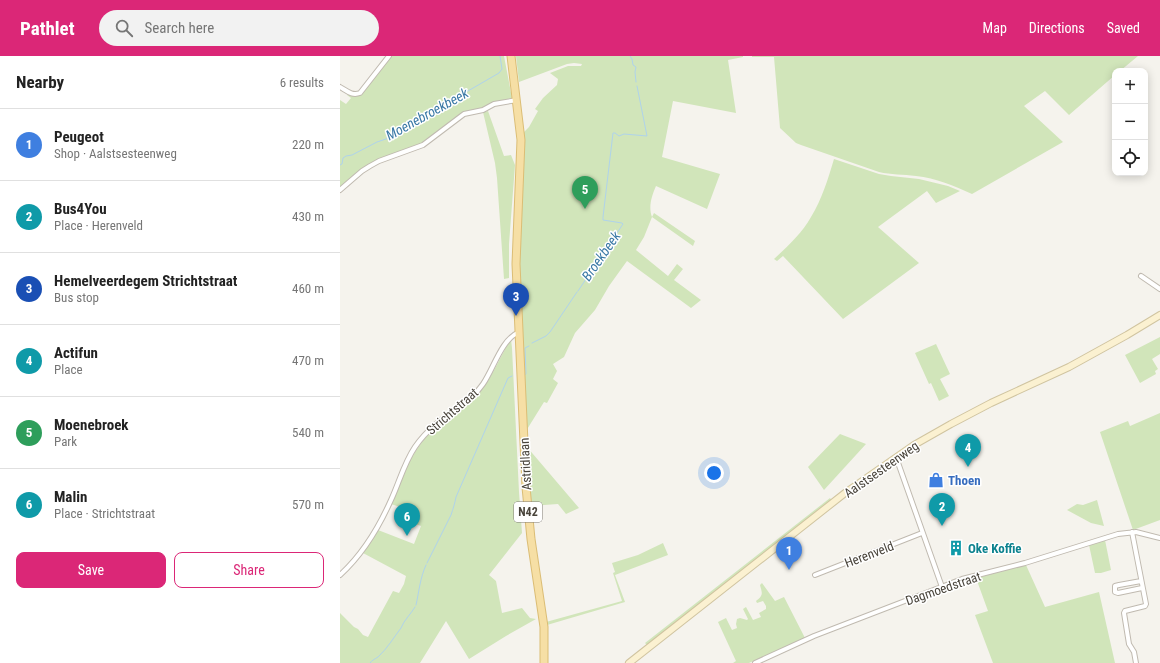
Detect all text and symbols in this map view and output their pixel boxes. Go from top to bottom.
search box [99,10,379,46]
text: Pathlet [20,17,75,40]
icon: search [113,17,135,39]
text: Search here [145,19,214,37]
text: Map [983,20,1007,36]
text: Directions [1029,20,1085,36]
text: Saved [1107,20,1140,36]
map controls [1112,68,1148,176]
button: + [1112,68,1148,104]
text: Nearby [16,72,64,92]
text: 6 results [280,75,324,90]
water label: Moenebroekbeek [383,84,472,143]
button: − [1112,104,1148,140]
text: Peugeot [54,128,104,146]
text: 1 [26,137,32,152]
text: 220 m [292,137,324,152]
button: locate [1112,140,1148,176]
text: Shop · Aalstsesteenweg [54,146,177,161]
pin: 5 [572,176,598,209]
text: Bus4You [54,200,107,218]
text: 2 [26,209,32,224]
text: 430 m [292,209,324,224]
text: Place · Herenveld [54,218,143,233]
water label: Broekbeek [578,228,624,284]
text: Hemelveerdegem Strichtstraat [54,272,237,290]
text: 3 [26,281,32,296]
text: 460 m [292,281,324,296]
pin: 3 [503,283,529,316]
text: Bus stop [54,290,99,305]
text: Actifun [54,344,98,362]
text: 4 [26,353,32,368]
text: 470 m [292,353,324,368]
text: Place [54,362,83,377]
street label: Strichtstraat [423,385,481,438]
text: Moenebroek [54,416,129,434]
text: 5 [26,425,32,440]
text: 540 m [292,425,324,440]
text: Park [54,434,77,449]
pin: 4 [955,434,981,467]
street label: Astridlaan [517,437,534,491]
street label: Aalstsesteenweg [841,438,922,501]
your location [704,463,724,483]
shop icon: Thoen [927,471,945,489]
place label: Thoen [948,473,981,488]
text: Malin [54,488,87,506]
pin: 2 [929,493,955,526]
text: 6 [26,497,32,512]
text: 570 m [292,497,324,512]
road number: N42 [514,502,542,522]
pin: 6 [394,503,420,536]
text: Place · Strichtstraat [54,506,155,521]
pin: 1 [776,537,802,570]
street label: Herenveld [843,538,896,571]
building icon: Oke Koffie [947,539,965,557]
place label: Oke Koffie [968,541,1022,556]
button: Save [16,552,166,588]
button: Share [174,552,324,588]
street label: Dagmoedstraat [904,569,983,608]

